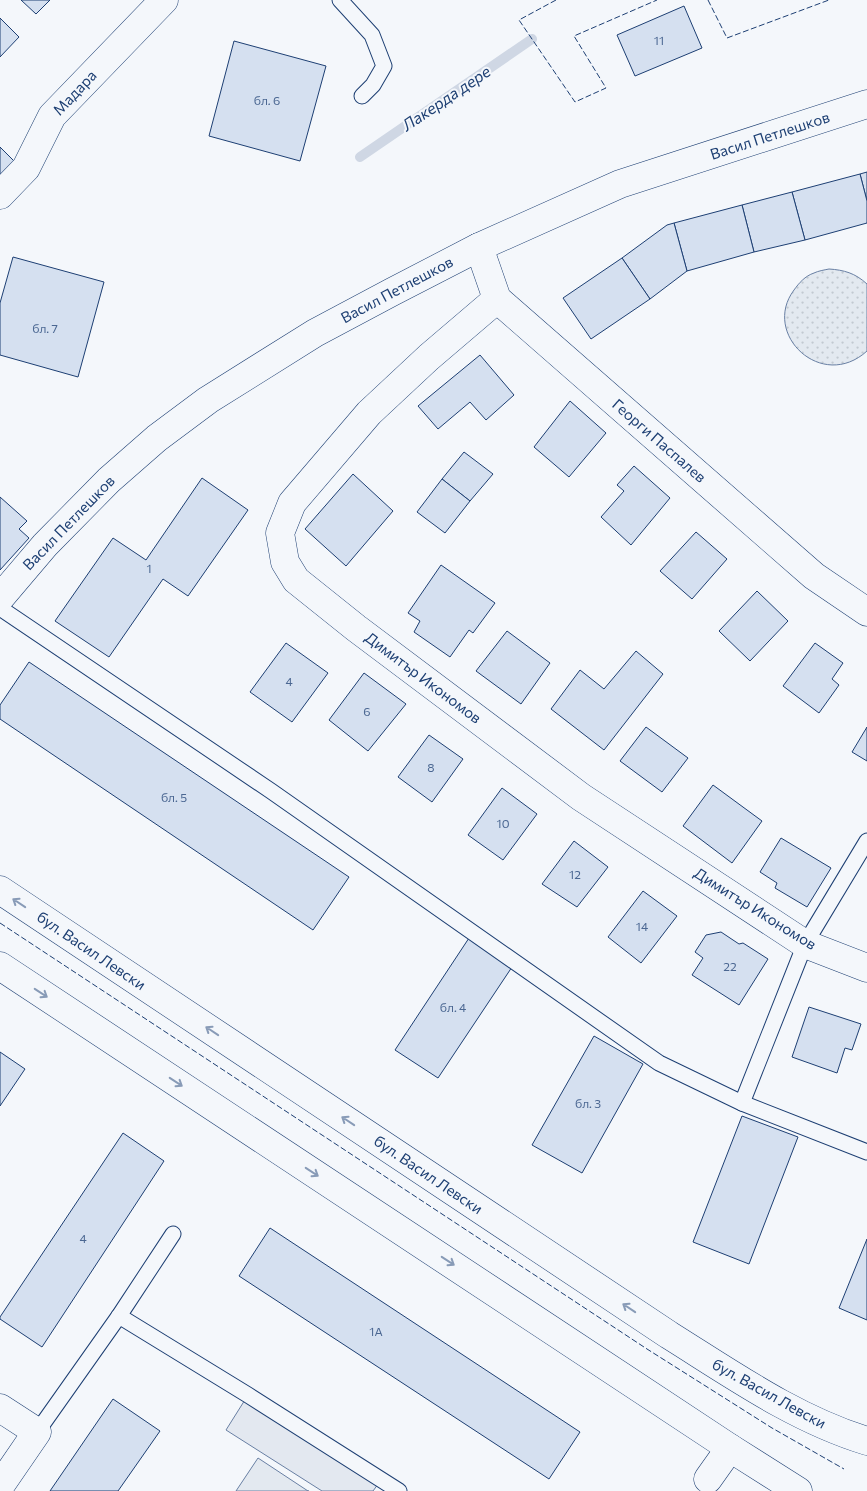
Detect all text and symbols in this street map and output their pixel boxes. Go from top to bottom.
house number: 11 [654,33,664,47]
water label: Лакерда дере [397,61,494,135]
street label: Мадара [49,66,100,119]
house number: бл. 6 [254,93,280,107]
street label: Васил Петлешков [708,107,832,163]
street label: Васил Петлешков [337,252,456,326]
house number: бл. 7 [32,321,58,335]
street label: Георги Паспалев [609,395,710,486]
street label: Васил Петлешков [19,471,118,573]
house number: 1 [146,561,152,575]
street label: Димитър Икономов [362,628,485,727]
house number: 4 [285,674,293,688]
house number: 6 [363,704,371,718]
house number: 8 [427,760,435,774]
house number: бл. 5 [161,790,187,804]
house number: 10 [497,816,510,830]
street label: Димитър Икономов [691,863,820,953]
house number: 12 [569,867,581,881]
one-way arrow [12,898,26,908]
street label: бул. Васил Левски [34,907,149,993]
house number: 14 [636,919,648,933]
house number: 22 [723,959,737,973]
one-way arrow [33,988,47,998]
house number: бл. 4 [440,1000,466,1014]
one-way arrow [206,1026,220,1036]
one-way arrow [169,1077,183,1087]
house number: бл. 3 [575,1096,601,1110]
one-way arrow [341,1116,355,1126]
street label: бул. Васил Левски [371,1131,486,1217]
one-way arrow [305,1167,319,1177]
house number: 4 [79,1231,87,1245]
one-way arrow [440,1256,454,1266]
one-way arrow [622,1303,636,1313]
house number: 1А [369,1324,383,1338]
street label: бул. Васил Левски [709,1354,830,1432]

